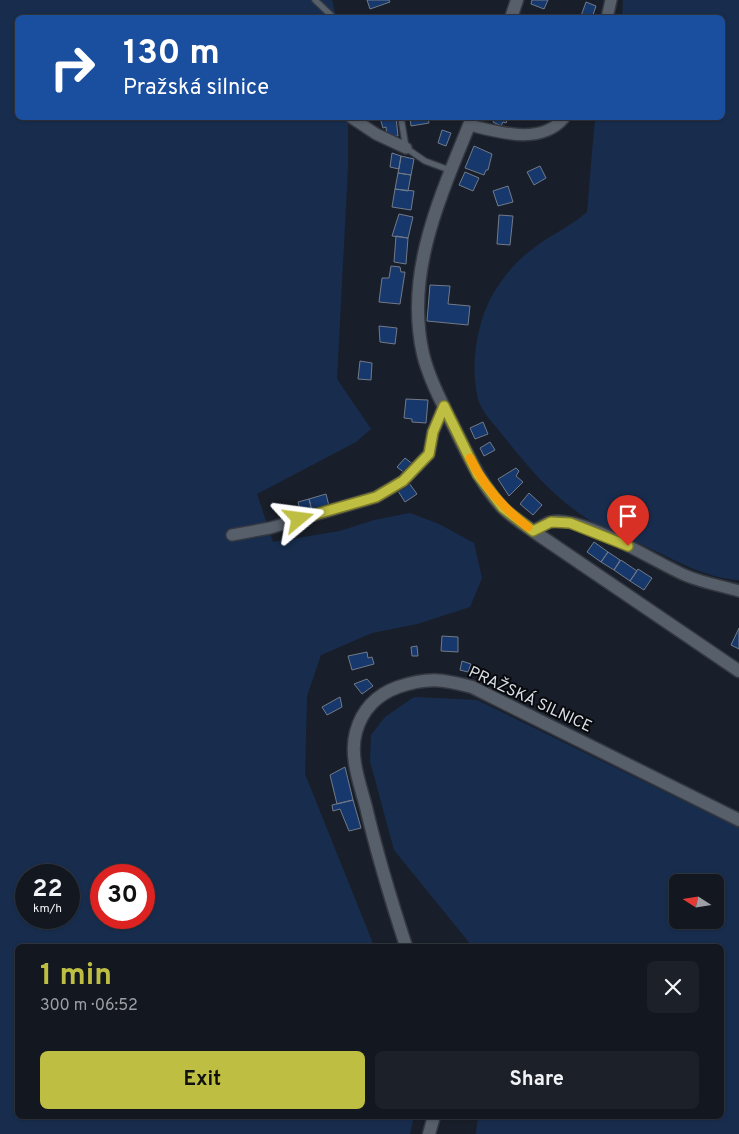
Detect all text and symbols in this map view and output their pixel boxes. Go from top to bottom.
text: 130 m [123,32,220,76]
icon: right [40,35,105,100]
text: Pražská silnice [123,75,269,102]
position arrow [272,492,324,544]
pin [607,495,649,546]
icon: arrive [614,502,642,530]
street label: PRAŽSKÁ SILNICE [465,661,596,737]
speed limit sign: 30 [90,864,155,929]
text: 22 [32,874,63,906]
north arrow [669,874,724,929]
map controls [669,874,724,929]
text: km/h [33,901,62,917]
text: 1 min [40,958,112,995]
button: close [647,961,699,1013]
text: 300 m · 06:52 [40,996,138,1016]
button: Exit [40,1051,365,1109]
button: Share [375,1051,699,1109]

